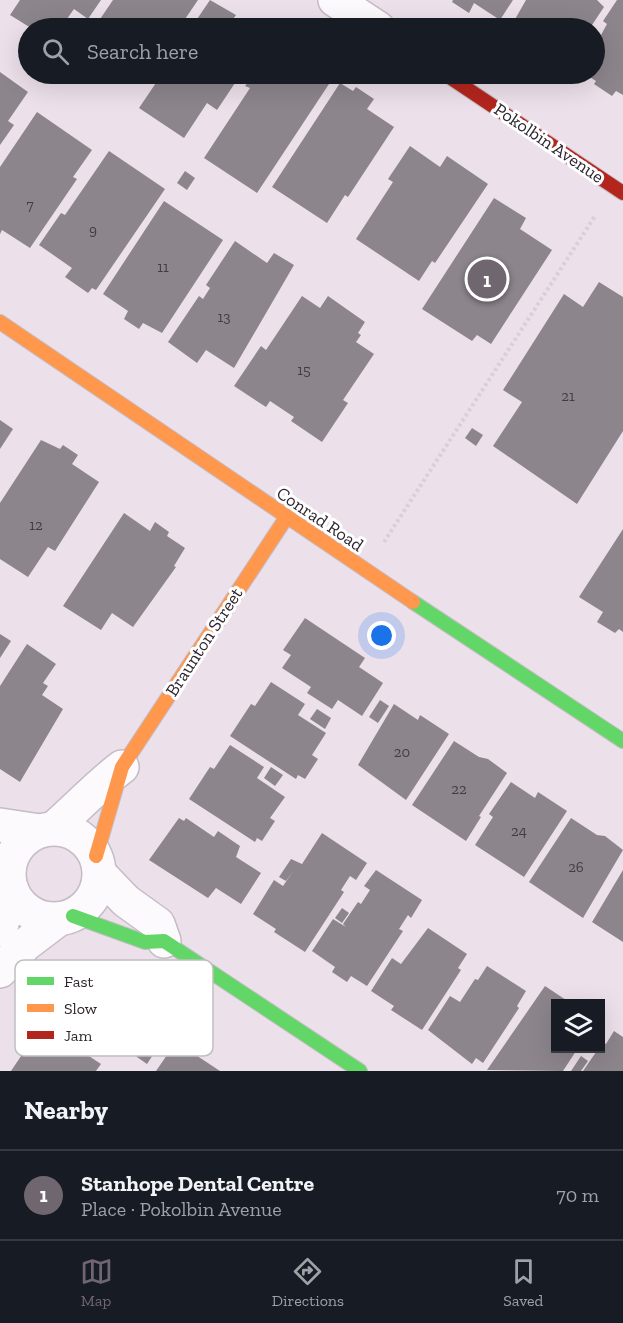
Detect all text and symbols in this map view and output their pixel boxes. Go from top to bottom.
search box [18,18,605,84]
icon: search [39,35,72,68]
text: Search here [87,38,198,65]
street label: Pokolbin Avenue [490,98,608,188]
house number: 7 [26,196,34,214]
house number: 9 [89,221,97,239]
pin: 1 [468,256,506,302]
house number: 11 [157,258,169,276]
house number: 13 [217,308,231,326]
house number: 15 [297,361,311,379]
house number: 21 [561,387,575,405]
street label: Conrad Road [272,482,368,556]
house number: 12 [29,516,43,534]
street label: Braunton Street [161,583,248,701]
your location [367,621,396,650]
house number: 20 [394,743,410,761]
house number: 22 [451,780,467,798]
house number: 24 [511,822,527,840]
house number: 26 [568,858,584,876]
legend [15,960,213,1056]
text: Fast [64,972,93,991]
text: Slow [64,999,98,1018]
map controls [551,999,605,1053]
button: layers [551,999,605,1053]
text: Jam [64,1026,93,1045]
text: Nearby [24,1094,108,1126]
text: Stanhope Dental Centre [81,1170,314,1197]
text: 1 [39,1183,48,1207]
text: 70 m [556,1183,599,1207]
text: Place · Pokolbin Avenue [81,1197,282,1221]
tab: Map [80,1255,113,1310]
tab: Directions [272,1255,344,1310]
tab: Saved [503,1255,543,1310]

